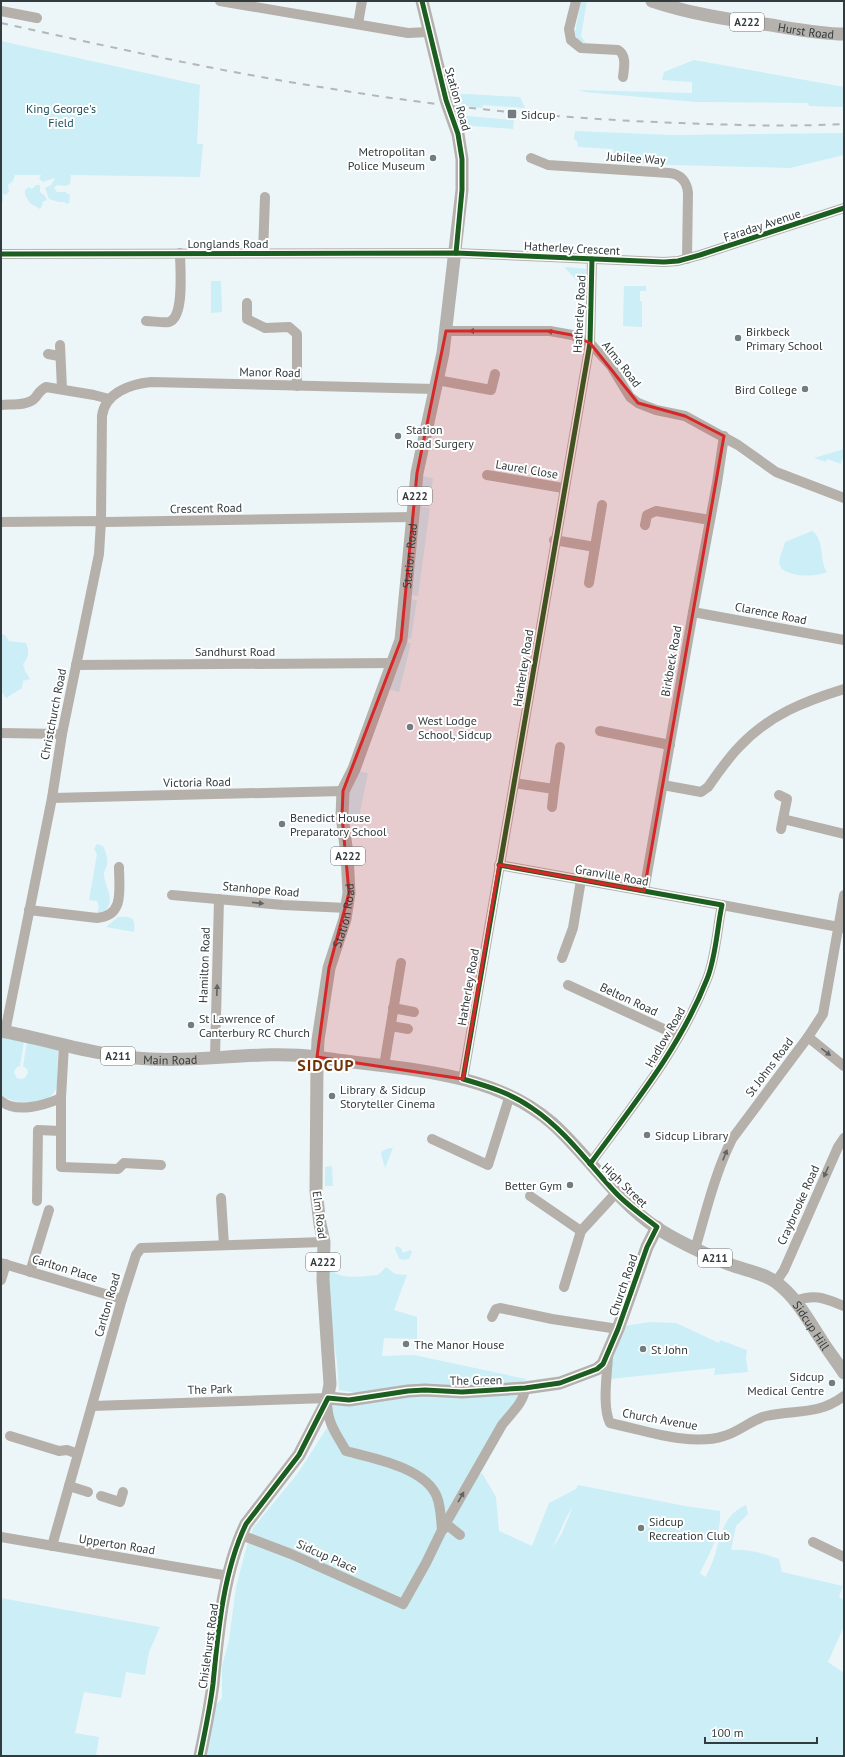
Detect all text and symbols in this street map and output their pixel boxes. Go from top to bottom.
road number: A222 [730,13,764,31]
street label: Hurst Road [777,19,835,41]
street label: Station Road [442,66,474,132]
park label: King George's Field [26,101,96,130]
place label: Sidcup [521,107,555,122]
marker: Sidcup [506,108,518,120]
place label: Metropolitan Police Museum [348,144,425,173]
street label: Jubilee Way [605,148,666,168]
marker: Metropolitan Police Museum [428,153,438,163]
street label: Faraday Avenue [722,205,802,245]
street label: Longlands Road [187,236,269,251]
street label: Hatherley Crescent [524,238,620,258]
street label: Hatherley Road [569,275,589,353]
place label: Birkbeck Primary School [746,324,823,353]
one-way arrow [468,328,481,334]
one-way arrow [546,329,559,335]
marker: Birkbeck Primary School [733,333,743,343]
street label: Alma Road [599,338,645,390]
street label: Manor Road [239,364,301,380]
place label: Bird College [735,382,797,397]
marker: Bird College [800,384,810,394]
place label: Station Road Surgery [406,422,474,451]
marker: Station Road Surgery [393,431,403,441]
street label: Laurel Close [495,456,559,482]
road number: A222 [398,487,432,505]
street label: Crescent Road [170,500,242,516]
street label: Station Road [398,523,420,589]
street label: Clarence Road [734,599,808,627]
street label: Birkbeck Road [657,624,685,698]
street label: Hatherley Road [509,628,537,708]
street label: Sandhurst Road [195,644,275,659]
street label: Christchurch Road [37,667,69,761]
place label: West Lodge School, Sidcup [418,713,492,742]
marker: West Lodge School, Sidcup [405,722,415,732]
street label: Victoria Road [162,774,231,790]
place label: Benedict House Preparatory School [290,810,387,839]
marker: Benedict House Preparatory School [277,819,287,829]
road number: A222 [331,847,365,865]
street label: Granville Road [574,861,650,889]
street label: Stanhope Road [222,878,300,900]
street label: Station Road [329,883,357,949]
one-way arrow [252,899,264,906]
street label: Hamilton Road [195,927,213,1003]
street label: Hatherley Road [454,947,482,1027]
street label: Belton Road [598,979,660,1019]
one-way arrow [213,984,220,996]
street label: Hadlow Road [642,1004,688,1070]
place label: St Lawrence of Canterbury RC Church [199,1011,310,1040]
marker: St Lawrence of Canterbury RC Church [186,1020,196,1030]
street label: St Johns Road [742,1034,796,1100]
road number: A211 [101,1047,135,1065]
one-way arrow [820,1047,831,1056]
street label: Main Road [143,1051,197,1067]
district label: SIDCUP [297,1055,355,1075]
place label: Library & Sidcup Storyteller Cinema [340,1082,435,1111]
marker: Library & Sidcup Storyteller Cinema [327,1091,337,1101]
place label: Sidcup Library [655,1128,729,1143]
marker: Sidcup Library [642,1130,652,1140]
one-way arrow [722,1148,728,1160]
street label: High Street [599,1159,651,1211]
street label: Craybrooke Road [774,1163,822,1247]
one-way arrow [823,1167,829,1179]
place label: Better Gym [505,1178,562,1193]
marker: Better Gym [565,1180,575,1190]
street label: Elm Road [310,1190,330,1240]
road number: A211 [698,1249,732,1267]
street label: Carlton Place [30,1251,100,1285]
street label: Church Road [605,1252,641,1318]
road number: A222 [306,1253,340,1271]
street label: Carlton Road [91,1271,123,1339]
street label: Sidcup Hill [790,1297,833,1353]
place label: The Manor House [414,1337,504,1352]
marker: The Manor House [401,1339,411,1349]
place label: St John [651,1342,688,1357]
marker: St John [638,1344,648,1354]
place label: Sidcup Medical Centre [747,1369,824,1398]
street label: The Green [450,1372,502,1388]
marker: Sidcup Medical Centre [827,1378,837,1388]
street label: The Park [187,1381,233,1397]
street label: Church Avenue [621,1405,699,1433]
one-way arrow [458,1491,465,1503]
place label: Sidcup Recreation Club [649,1514,730,1543]
marker: Sidcup Recreation Club [636,1523,646,1533]
street label: Upperton Road [78,1531,156,1557]
street label: Sidcup Place [294,1536,360,1576]
street label: Chislehurst Road [195,1602,221,1690]
scale bar [705,1719,817,1745]
text: 100 m [711,1725,744,1740]

